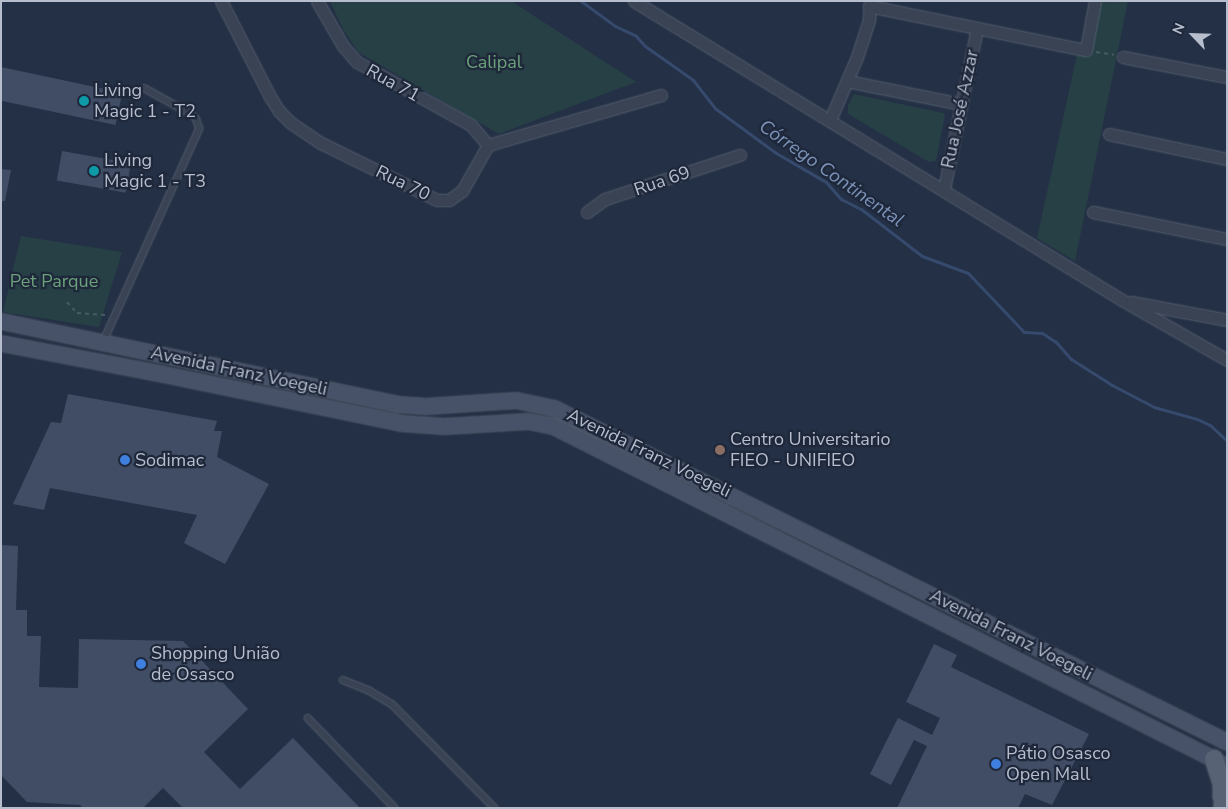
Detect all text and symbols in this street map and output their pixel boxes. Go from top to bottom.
north arrow [1168,10,1218,60]
text: N [1168,20,1190,37]
street label: Rua José Azzar [937,48,983,170]
park label: Calipal [466,51,522,73]
street label: Rua 71 [362,60,424,106]
place label: Living Magic 1 - T2 [94,80,196,122]
marker: Living Magic 1 - T2 [78,95,90,107]
water label: Córrego Continental [754,115,908,233]
place label: Living Magic 1 - T3 [104,150,206,192]
street label: Rua 70 [372,161,434,205]
street label: Rua 69 [631,161,693,201]
marker: Living Magic 1 - T3 [88,165,100,177]
park label: Pet Parque [10,270,98,292]
street label: Avenida Franz Voegeli [149,342,329,400]
street label: Avenida Franz Voegeli [563,404,735,502]
place label: Centro Universitario FIEO - UNIFIEO [730,429,890,472]
marker: Centro Universitario FIEO - UNIFIEO [714,444,726,456]
place label: Sodimac [135,449,204,471]
marker: Sodimac [119,454,131,466]
street label: Avenida Franz Voegeli [926,585,1096,685]
place label: Shopping União de Osasco [151,643,280,686]
marker: Shopping União de Osasco [135,658,147,670]
place label: Pátio Osasco Open Mall [1006,743,1110,786]
marker: Pátio Osasco Open Mall [990,758,1002,770]

